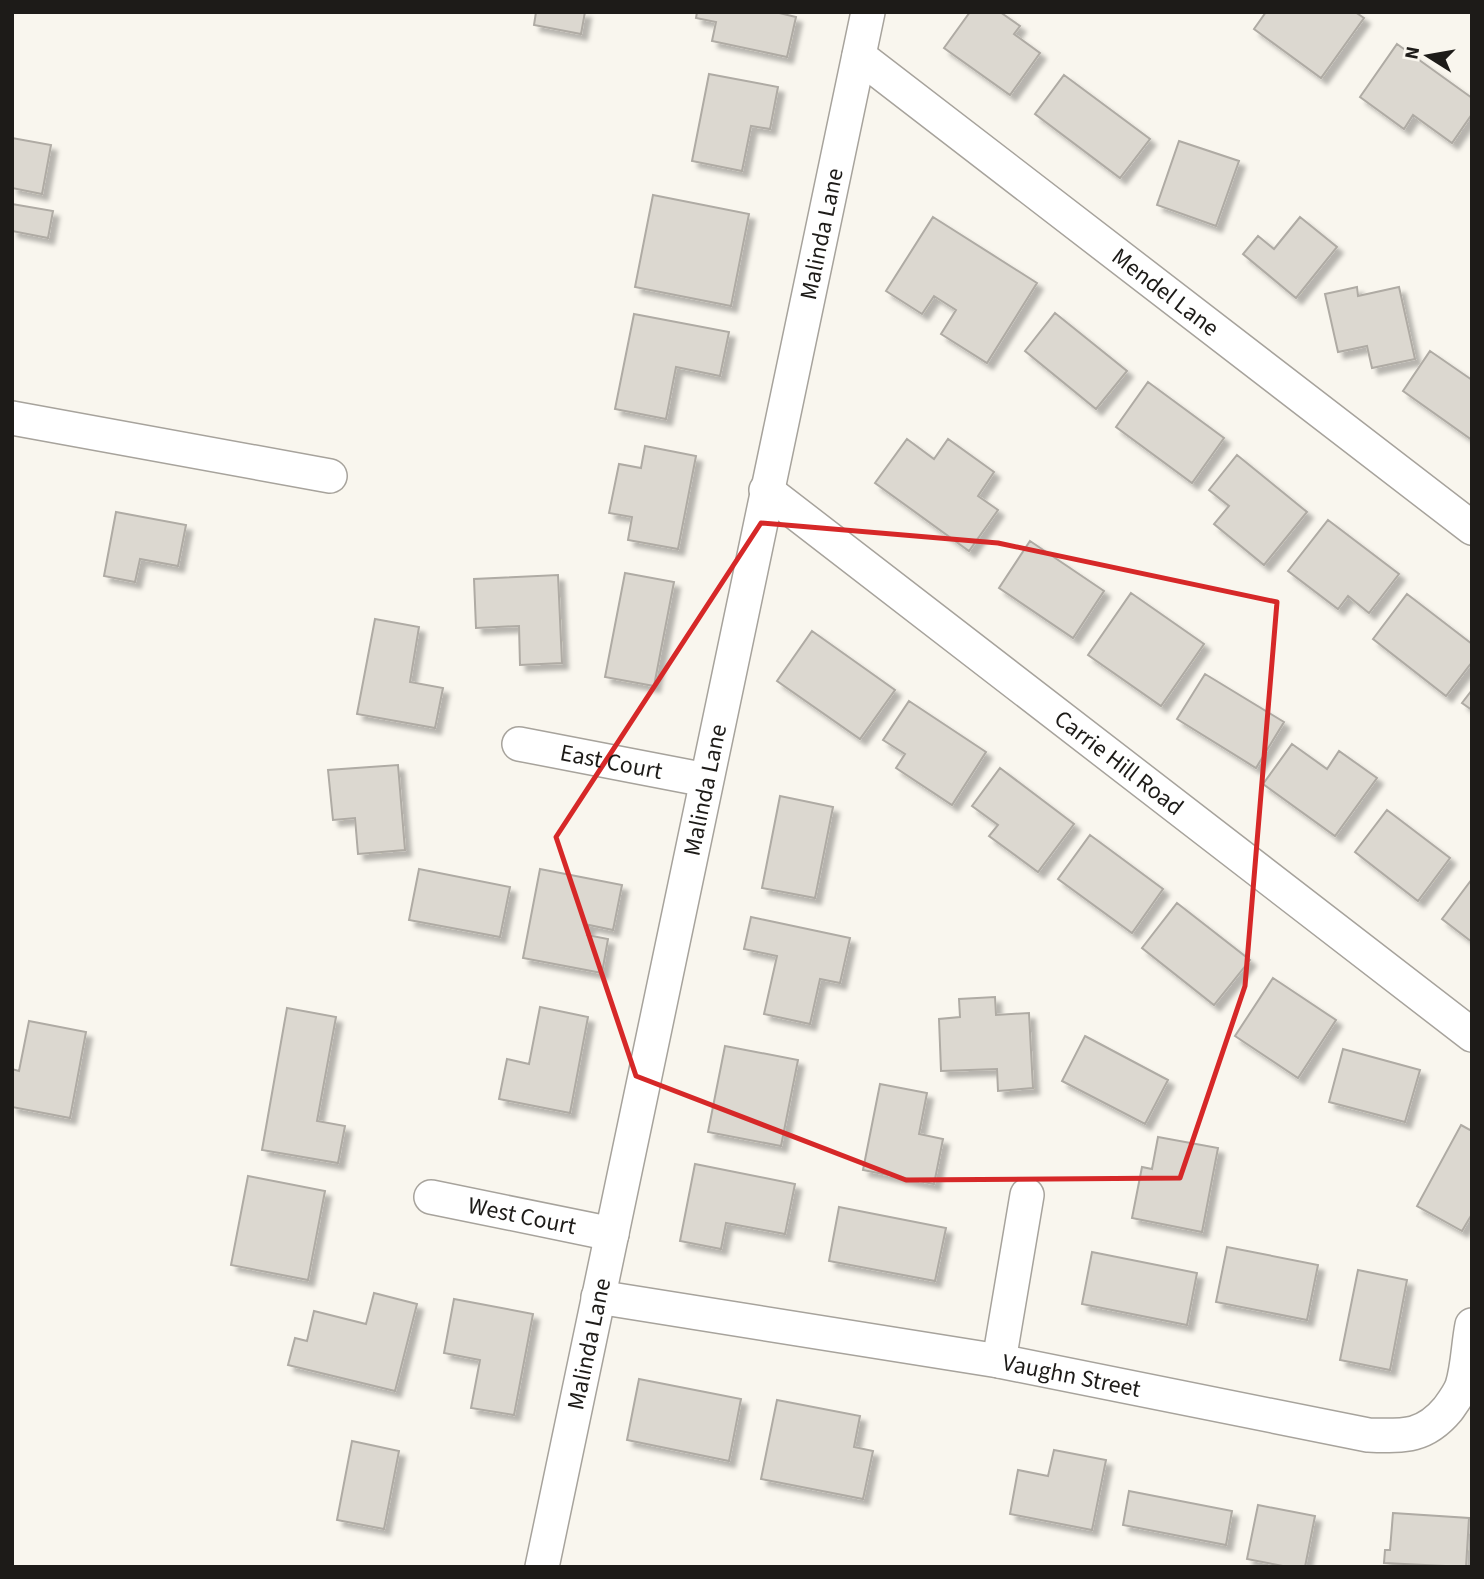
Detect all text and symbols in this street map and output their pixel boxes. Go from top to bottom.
north arrow [1393,21,1463,91]
text: N [1398,44,1427,62]
street label: Malinda Lane [791,165,852,303]
street label: Mendel Lane [1104,239,1227,345]
street label: Carrie Hill Road [1047,701,1191,824]
street label: Malinda Lane [674,721,736,859]
street label: East Court [557,735,665,789]
street label: West Court [465,1188,579,1244]
street label: Malinda Lane [558,1275,620,1413]
street label: Vaughn Street [999,1345,1144,1406]

